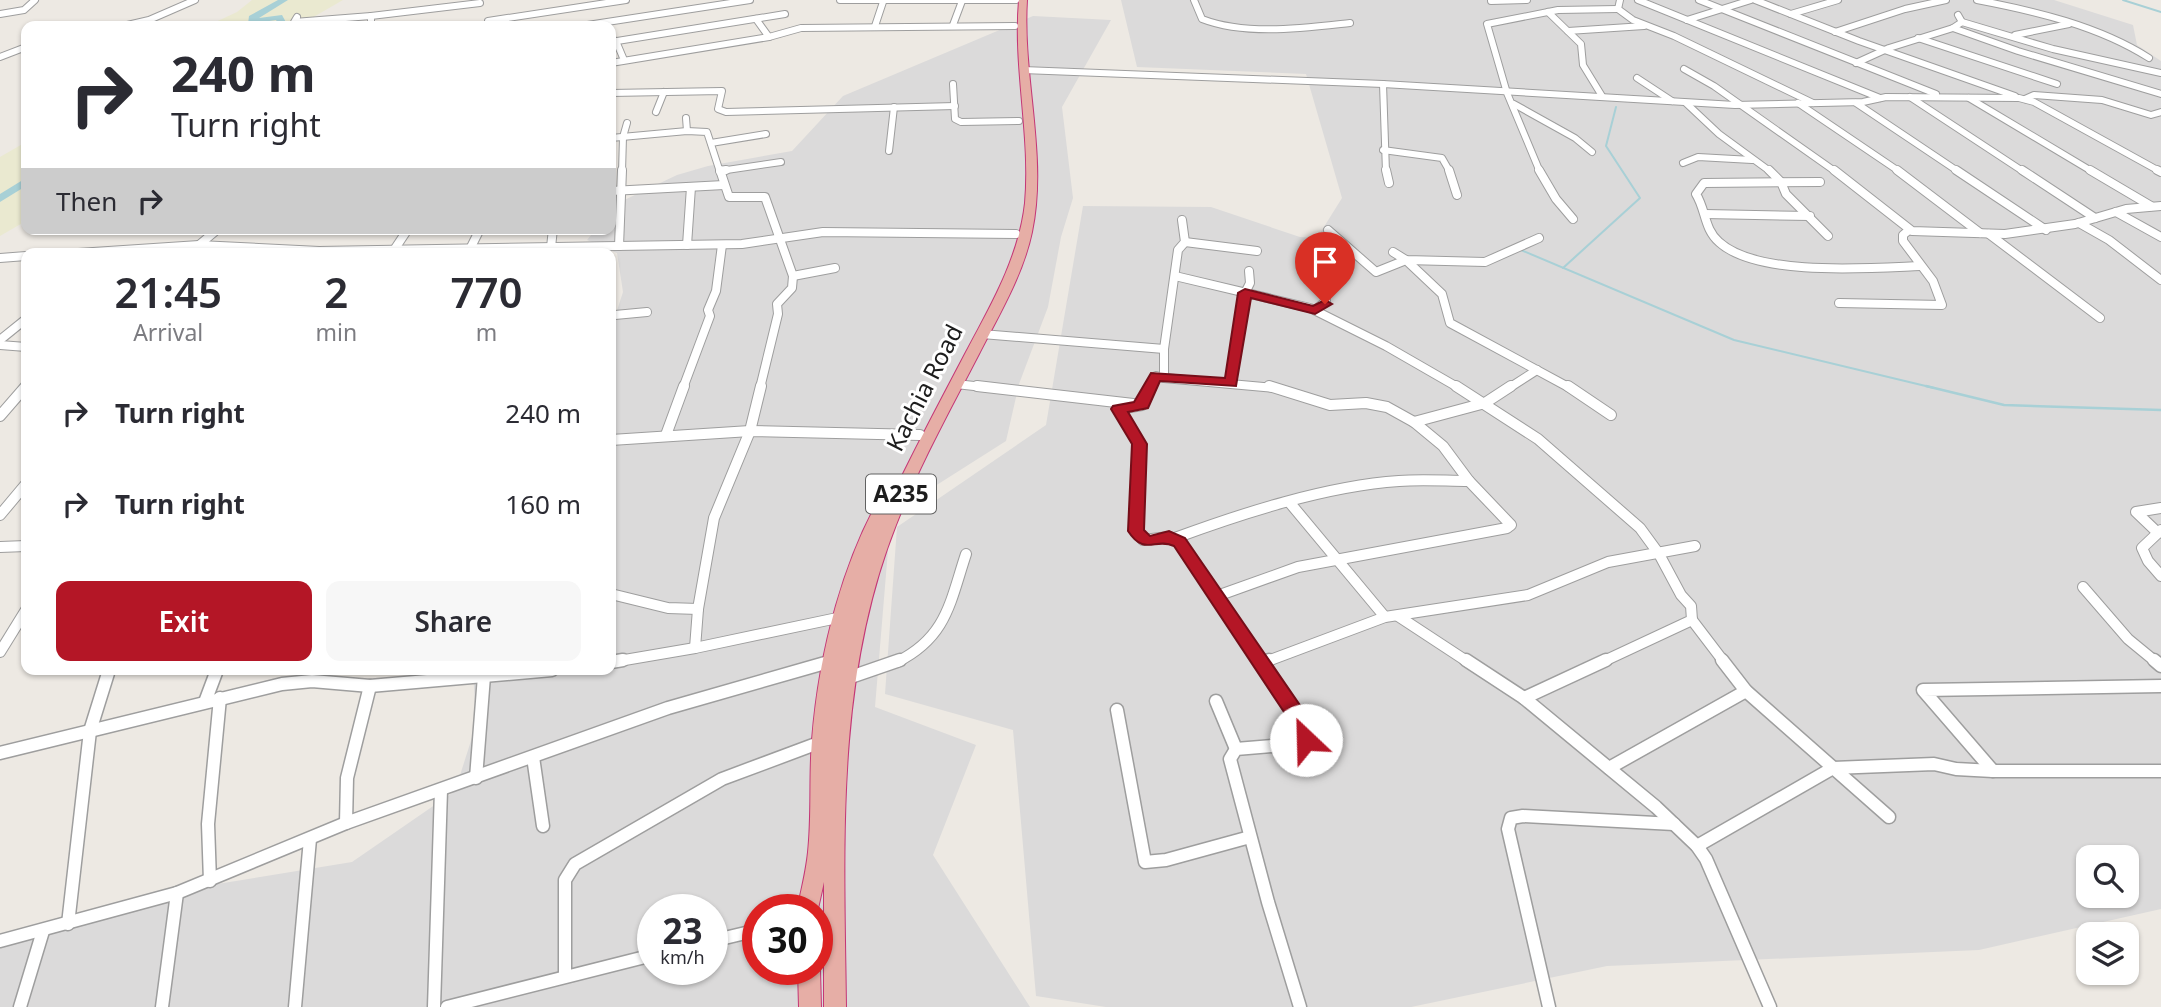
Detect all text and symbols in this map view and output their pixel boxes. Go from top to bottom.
text: 240 m [171,40,316,106]
icon: right [56,49,147,140]
text: Turn right [171,103,321,146]
icon: right [131,182,169,220]
text: Then [56,183,117,219]
pin [1295,232,1355,304]
icon: arrive [1306,243,1344,281]
text: 21:45 [114,263,222,320]
text: 2 [324,263,348,320]
text: 770 [451,263,523,320]
text: Arrival [133,316,203,348]
text: min [315,316,357,348]
text: m [476,316,497,348]
street label: Kachia Road [878,318,970,456]
icon: right [56,394,94,432]
text: Turn right [115,395,245,431]
text: 240 m [505,395,581,431]
road number: A235 [866,474,936,514]
icon: right [56,485,94,523]
text: Turn right [115,486,245,522]
text: 160 m [505,486,581,522]
button: Exit [56,581,312,661]
button: Share [326,581,581,661]
position arrow [1269,703,1343,777]
map controls [2076,845,2139,985]
button: search [2076,845,2139,908]
speed limit sign: 30 [742,894,833,985]
text: 23 [662,907,703,954]
button: layers [2076,922,2139,985]
text: km/h [660,945,705,969]

